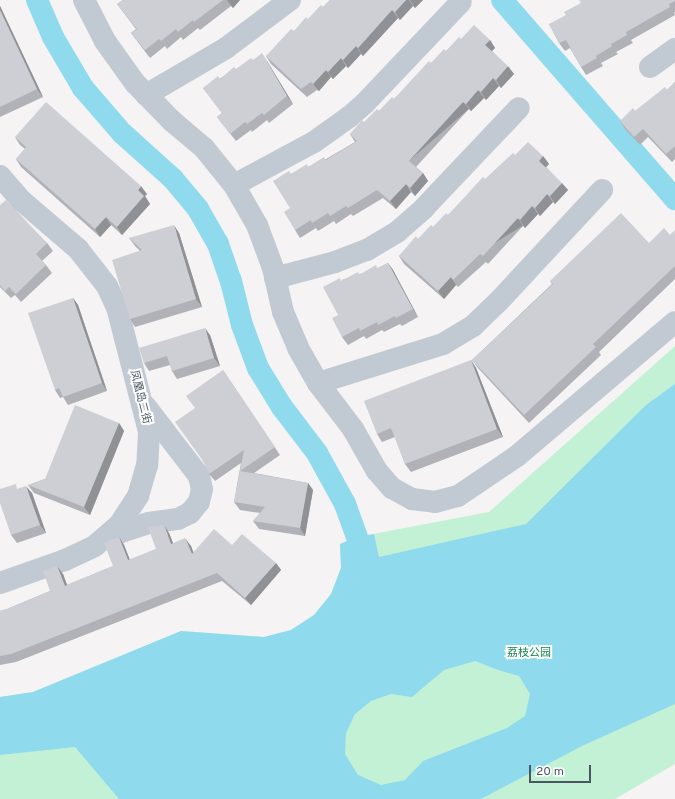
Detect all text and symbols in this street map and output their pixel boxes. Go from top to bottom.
street label: 凤凰岛二街 [127,369,153,425]
park label: 荔枝公园 [507,646,551,660]
scale bar [531,757,593,783]
text: 20 m [536,764,564,780]

